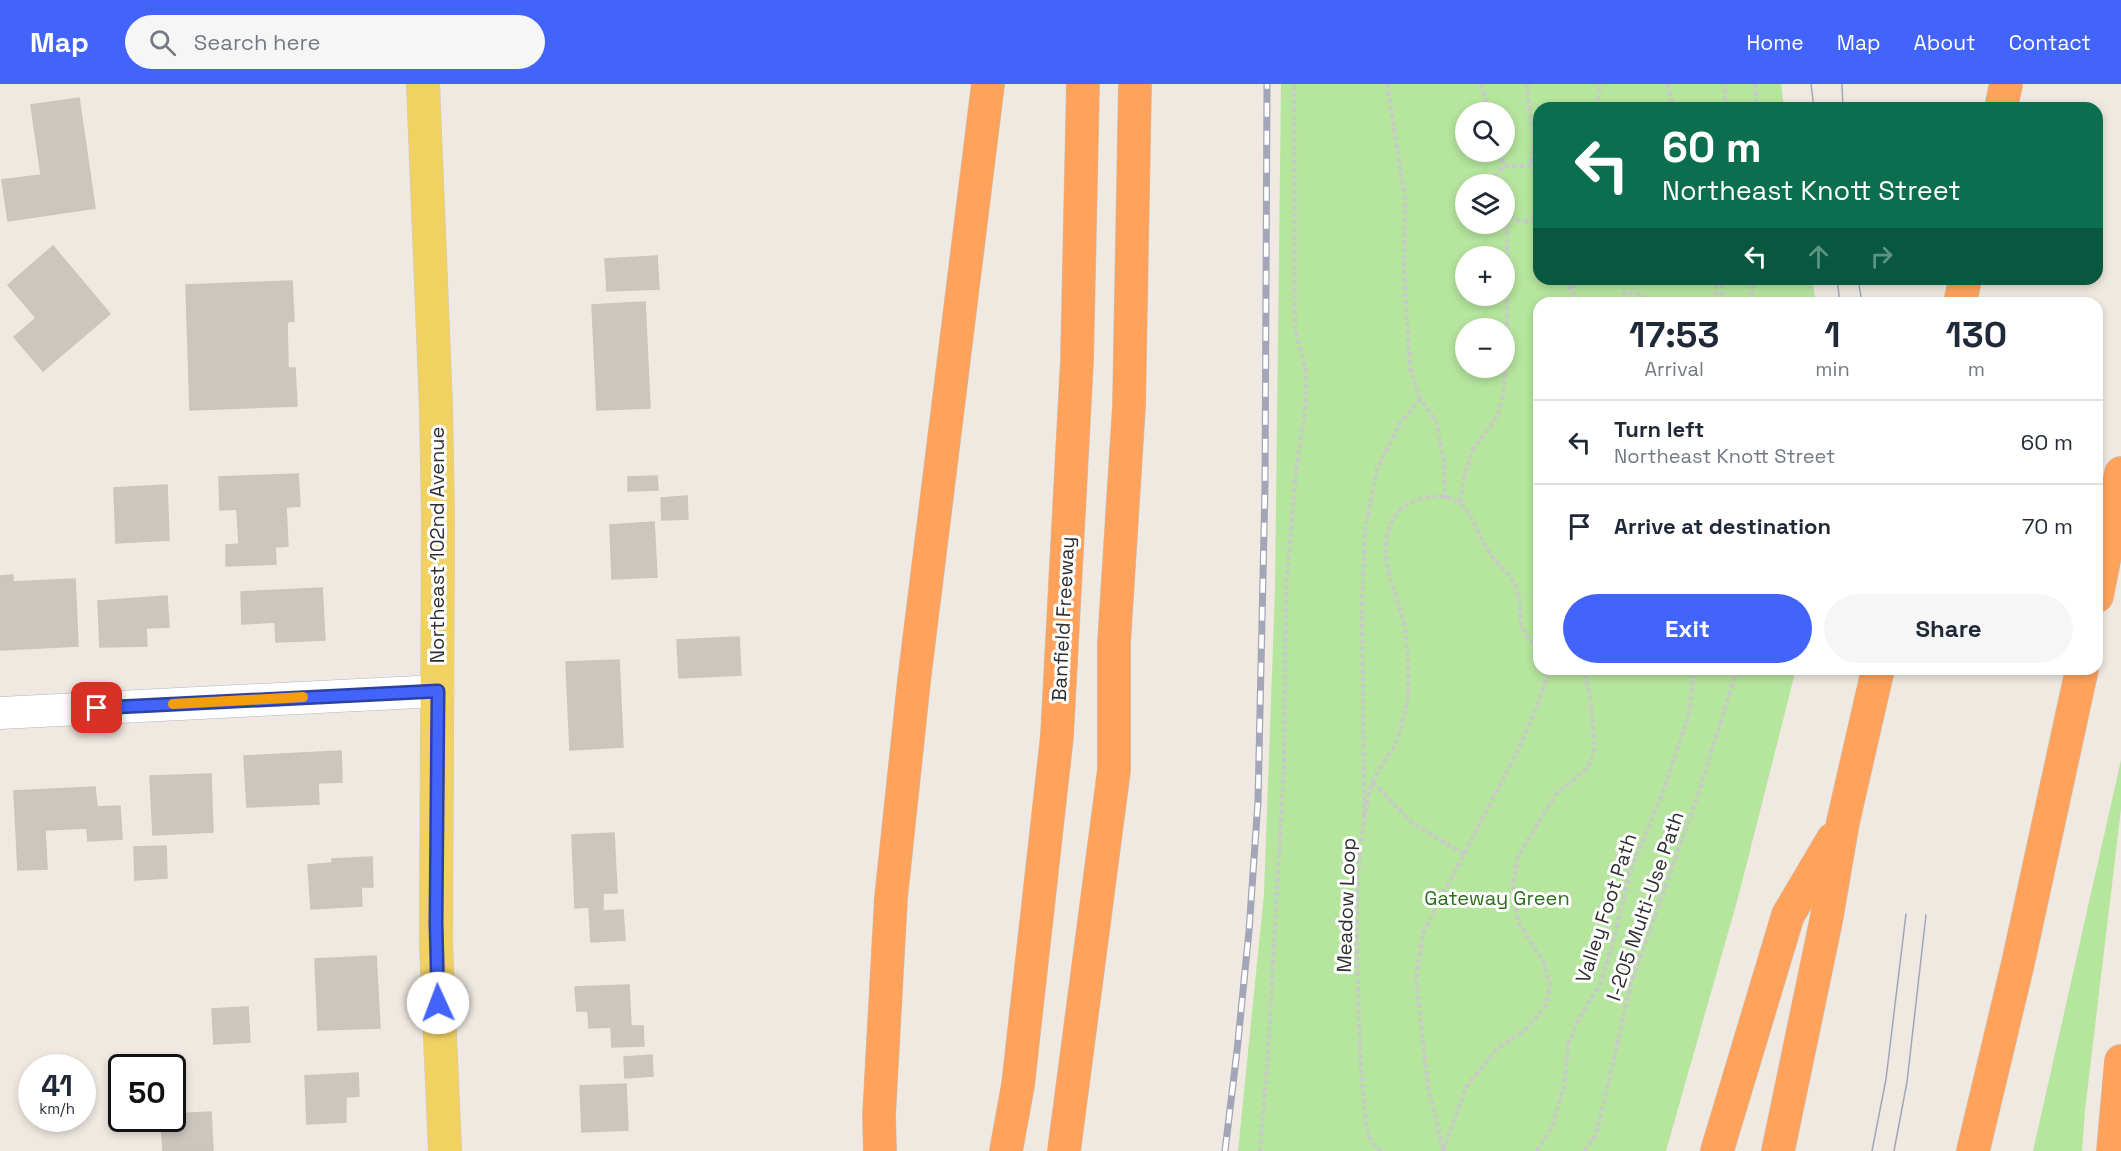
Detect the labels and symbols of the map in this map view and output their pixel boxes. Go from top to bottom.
street label: Northeast 102nd Avenue [424,427,450,663]
street label: Banfield Freeway [1046,536,1080,702]
pin [71,682,122,733]
street label: I-205 Multi-Use Path [1600,808,1690,1004]
street label: Valley Foot Path [1570,830,1642,986]
street label: Meadow Loop [1331,837,1361,973]
park label: Gateway Green [1424,885,1570,911]
position arrow [406,971,470,1035]
speed limit sign: 50 [108,1054,186,1132]

